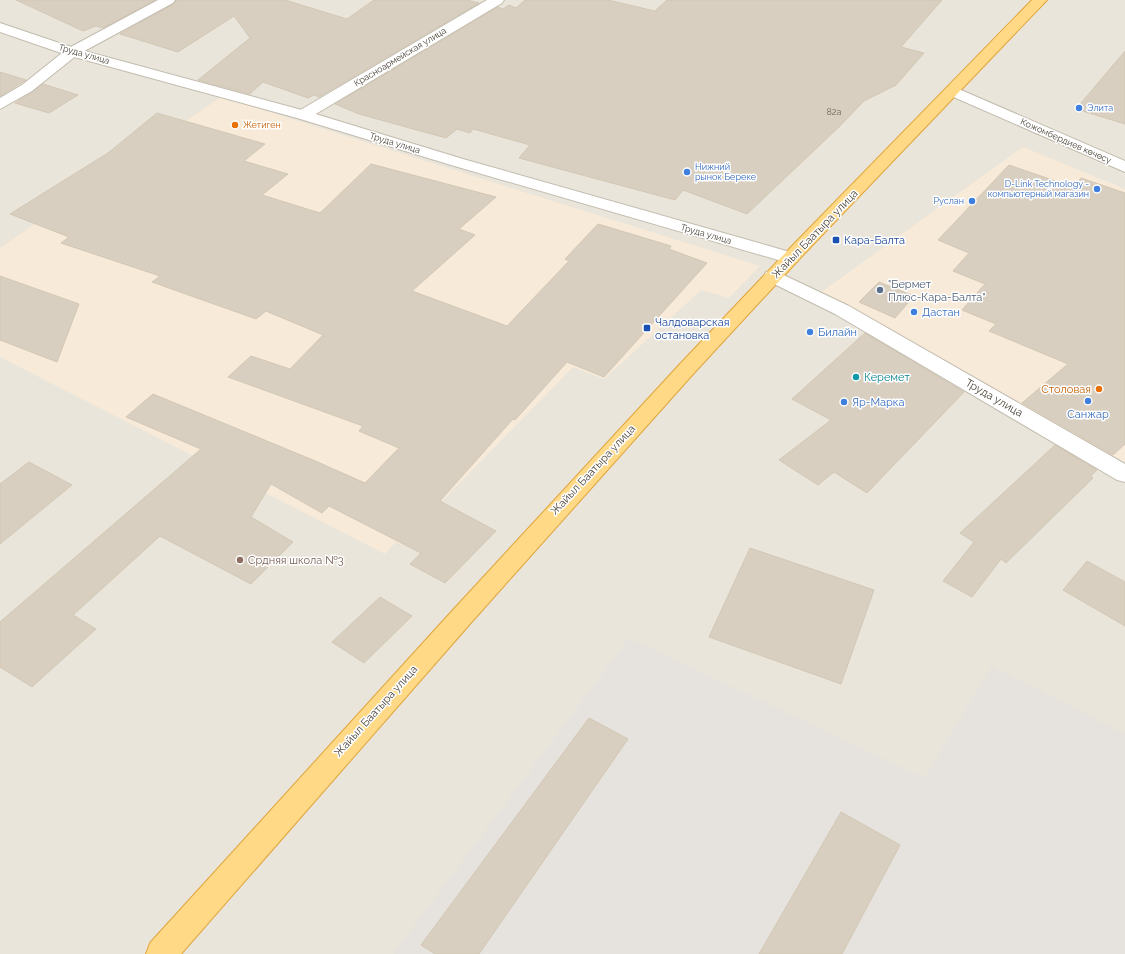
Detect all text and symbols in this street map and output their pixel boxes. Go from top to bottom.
street label: Красноармейская улица [352,25,448,89]
street label: Труда улица [57,42,111,66]
marker: Элита [1074,103,1084,113]
place label: Элита [1087,103,1113,113]
house number: 82а [827,107,842,117]
street label: Кожомбердиев көчөсү [1019,116,1113,166]
marker: Жетиген [230,120,240,130]
place label: Жетиген [243,120,281,130]
street label: Труда улица [368,131,422,155]
place label: Нижний рынок Береке [695,162,757,182]
marker: Нижний рынок Береке [682,167,692,177]
place label: D-Link Technology - компьютерный магазин [988,179,1089,199]
marker: D-Link Technology - компьютерный магазин [1092,184,1102,194]
street label: Жайыл Баатыра улица [769,187,861,281]
place label: Руслан [933,196,964,206]
marker: Руслан [967,196,977,206]
street label: Труда улица [679,222,733,246]
place label: Кара-Балта [844,234,905,247]
marker: Кара-Балта [831,235,841,245]
place label: "Бермет Плюс-Кара-Балта" [888,278,985,304]
marker: "Бермет Плюс-Кара-Балта" [875,285,885,295]
place label: Дастан [922,306,960,319]
marker: Дастан [909,307,919,317]
place label: Чалдоварская остановка [655,316,729,342]
marker: Чалдоварская остановка [642,323,652,333]
place label: Билайн [818,326,857,339]
marker: Билайн [805,327,815,337]
place label: Керемет [864,371,911,384]
marker: Керемет [851,372,861,382]
street label: Труда улица [963,376,1025,420]
place label: Столовая [1041,383,1091,396]
marker: Столовая [1094,384,1104,394]
place label: Яр-Марка [852,396,905,409]
marker: Санжар [1083,396,1093,406]
marker: Яр-Марка [839,397,849,407]
place label: Санжар [1067,408,1109,421]
street label: Жайыл Баатыра улица [548,422,638,518]
place label: Срдняя школа №3 [248,554,344,567]
marker: Срдняя школа №3 [235,555,245,565]
street label: Жайыл Баатыра улица [332,663,420,759]

